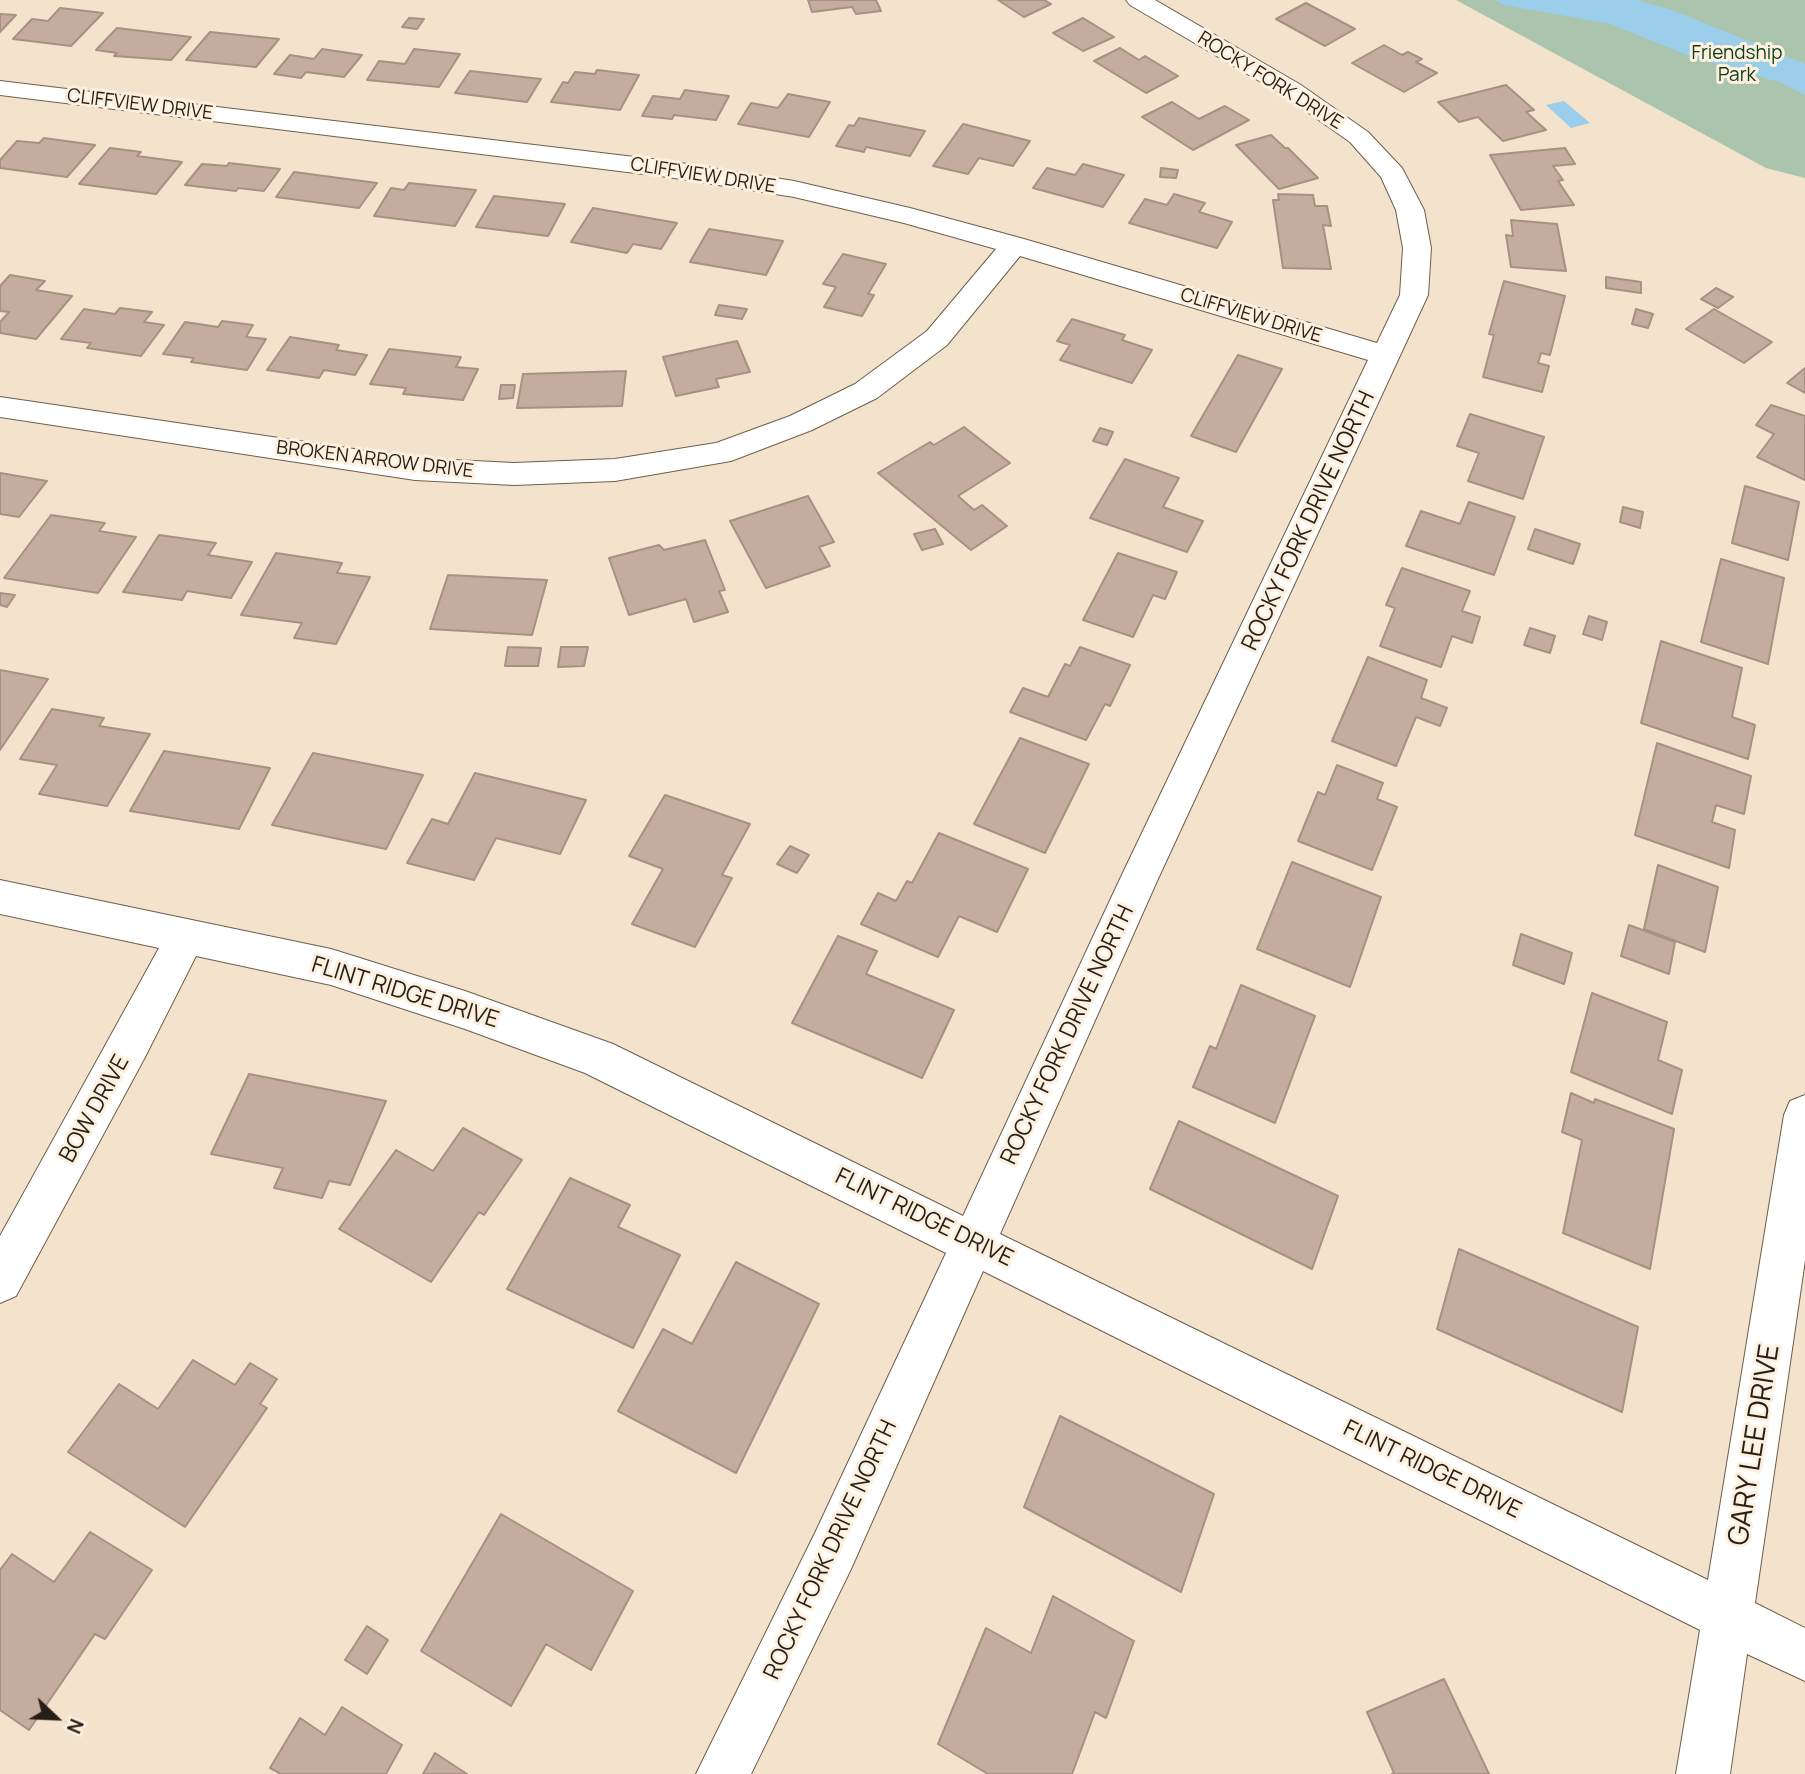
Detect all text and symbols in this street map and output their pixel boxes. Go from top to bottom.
street label: ROCKY FORK DRIVE [1193,27,1347,135]
park label: Friendship Park [1691,43,1783,87]
street label: CLIFFVIEW DRIVE [66,85,214,125]
street label: CLIFFVIEW DRIVE [629,153,777,199]
street label: CLIFFVIEW DRIVE [1178,284,1324,348]
street label: ROCKY FORK DRIVE NORTH [1237,387,1381,655]
street label: BROKEN ARROW DRIVE [275,437,475,483]
street label: ROCKY FORK DRIVE NORTH [996,901,1140,1169]
street label: FLINT RIDGE DRIVE [308,951,502,1035]
street label: BOW DRIVE [54,1051,136,1167]
street label: FLINT RIDGE DRIVE [831,1163,1017,1273]
street label: GARY LEE DRIVE [1723,1342,1787,1548]
street label: FLINT RIDGE DRIVE [1339,1415,1525,1525]
street label: ROCKY FORK DRIVE NORTH [759,1416,903,1684]
north arrow [21,1683,91,1753]
text: N [61,1715,90,1738]

